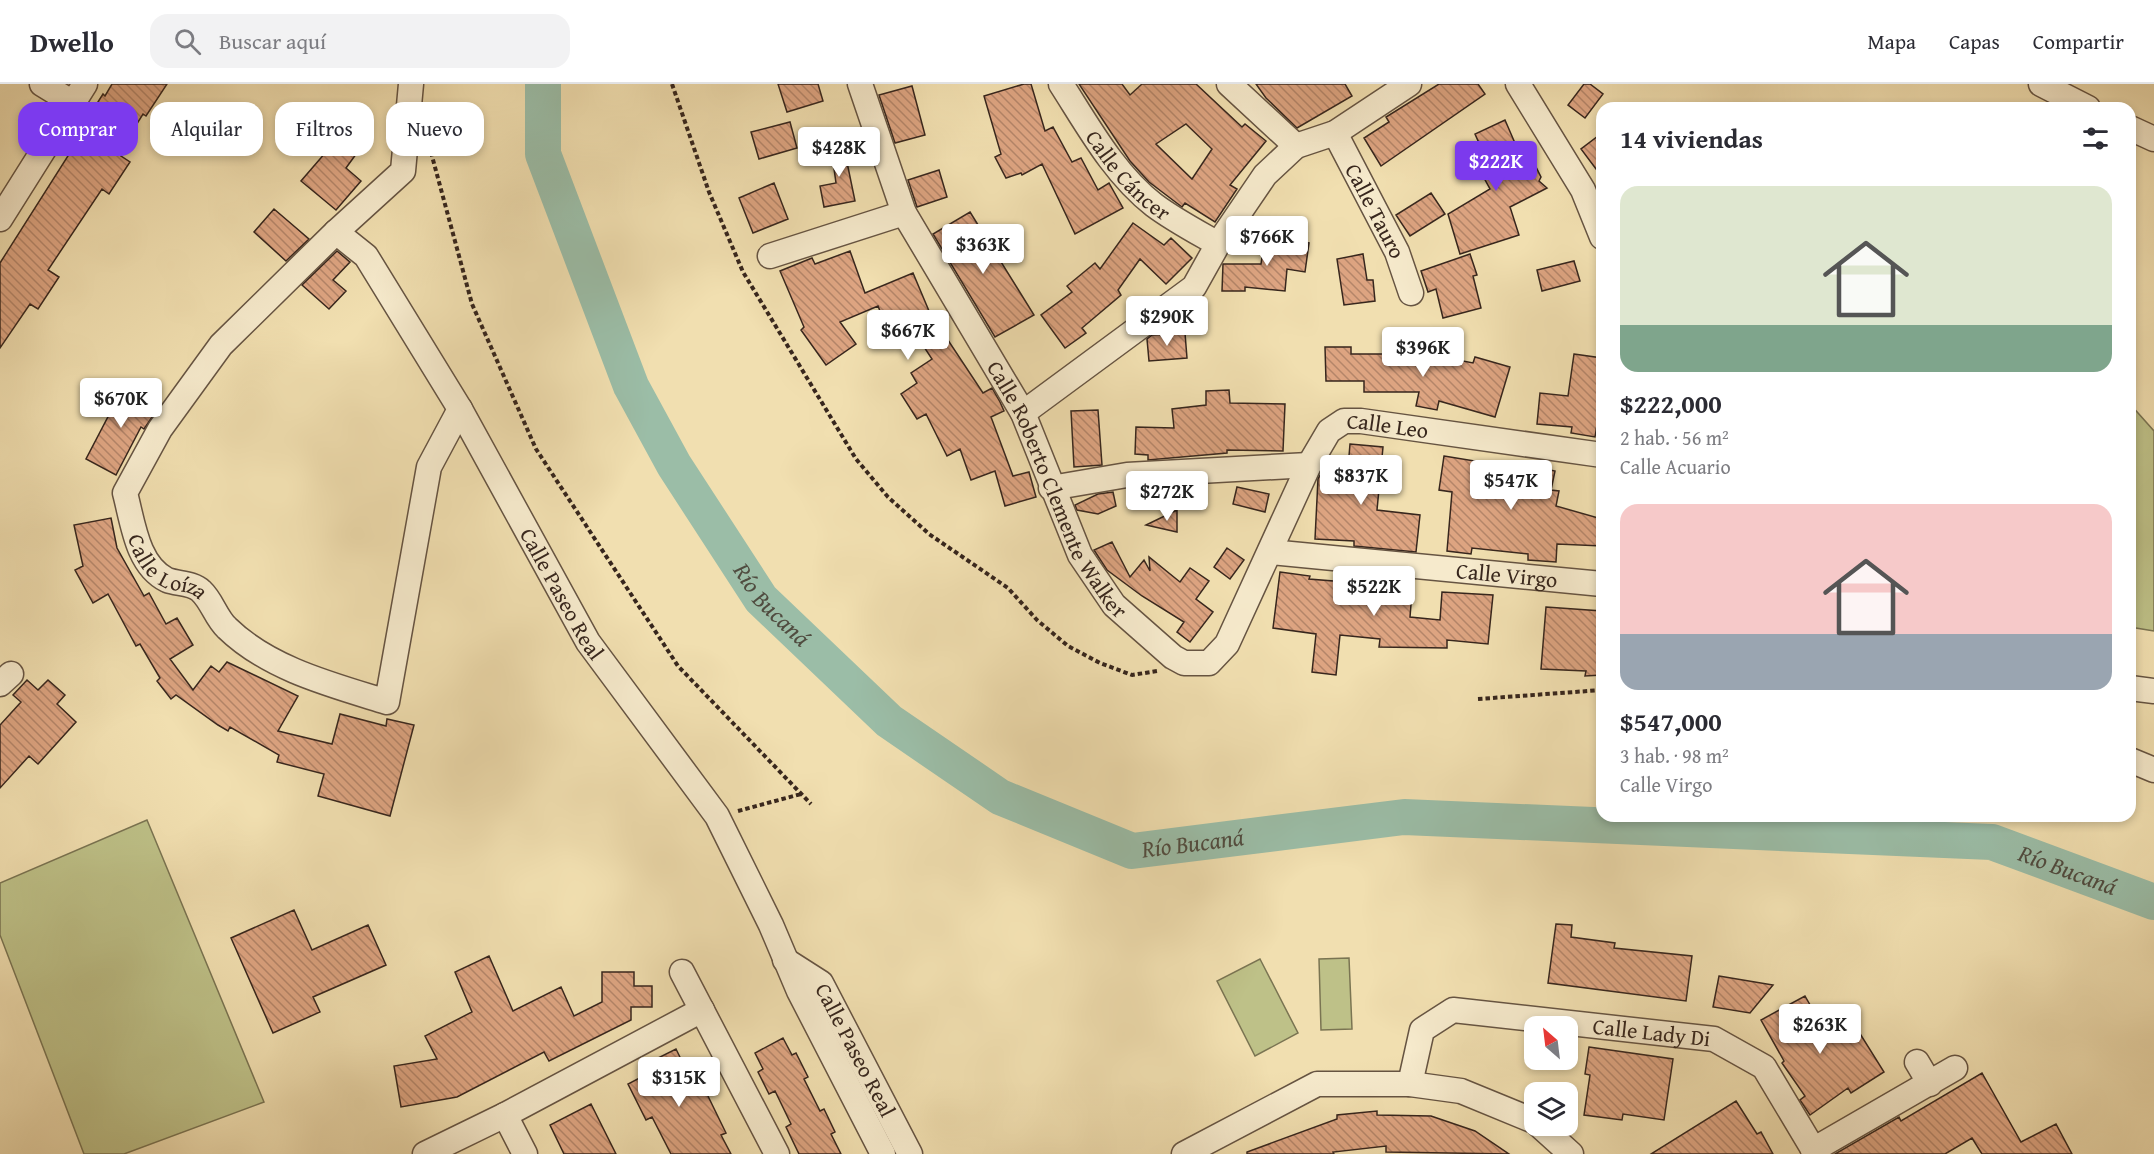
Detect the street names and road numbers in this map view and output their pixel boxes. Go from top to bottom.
street label: Calle Cáncer [1078,123,1177,228]
street label: Calle Tauro [1338,158,1414,263]
street label: Calle Roberto Clemente Walker [979,354,1134,626]
street label: Calle Leo [1347,405,1430,446]
street label: Calle Paseo Real [512,522,612,666]
street label: Calle Loíza [120,530,216,606]
street label: Calle Virgo [1455,554,1559,596]
street label: Calle Paseo Real [808,977,904,1122]
street label: Calle Lady Di [1591,1010,1712,1054]

